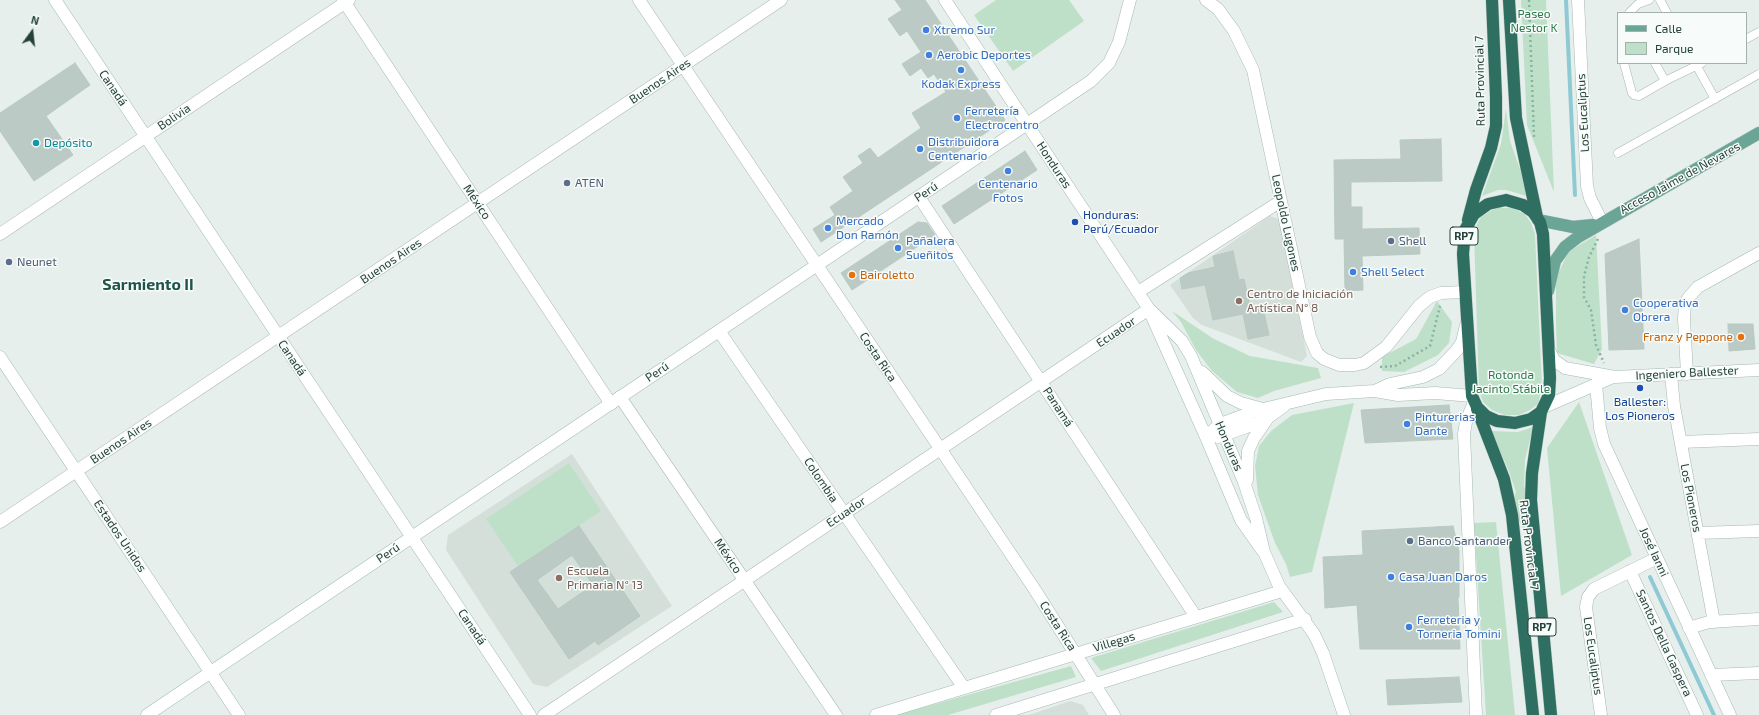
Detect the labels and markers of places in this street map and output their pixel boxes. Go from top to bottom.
place label: Xtremo Sur [934,23,995,37]
marker: Xtremo Sur [921,25,931,35]
place label: Aerobic Deportes [937,48,1031,62]
marker: Aerobic Deportes [924,50,934,60]
marker: Kodak Express [956,65,966,75]
place label: Kodak Express [921,77,1001,91]
place label: Ferretería Electrocentro [965,104,1039,132]
marker: Ferretería Electrocentro [952,113,962,123]
place label: Distribuidora Centenario [928,135,999,163]
place label: Depósito [44,136,93,150]
marker: Depósito [31,138,41,148]
marker: Distribuidora Centenario [915,144,925,154]
marker: Centenario Fotos [1003,166,1013,176]
place label: ATEN [575,176,604,190]
place label: Centenario Fotos [978,177,1038,205]
marker: ATEN [562,178,572,188]
place label: Honduras: Perú/Ecuador [1083,208,1159,236]
place label: Mercado Don Ramón [836,214,899,242]
marker: Honduras: Perú/Ecuador [1070,217,1080,227]
marker: Mercado Don Ramón [823,223,833,233]
place label: Pañalera Sueñitos [906,234,955,262]
place label: Shell [1399,234,1426,248]
marker: Shell [1386,236,1396,246]
marker: Pañalera Sueñitos [893,243,903,253]
place label: Neunet [17,255,57,269]
marker: Neunet [4,257,14,267]
place label: Shell Select [1361,265,1425,279]
marker: Shell Select [1348,267,1358,277]
place label: Bairoletto [860,268,914,282]
marker: Bairoletto [847,270,857,280]
place label: Centro de Iniciación Artística N° 8 [1247,287,1353,315]
marker: Centro de Iniciación Artística N° 8 [1234,296,1244,306]
place label: Cooperativa Obrera [1633,296,1699,324]
marker: Cooperativa Obrera [1620,305,1630,315]
place label: Franz y Peppone [1643,330,1733,344]
marker: Franz y Peppone [1736,332,1746,342]
marker: Ballester: Los Pioneros [1635,383,1645,393]
place label: Ballester: Los Pioneros [1605,395,1675,423]
place label: Pinturerias Dante [1415,410,1475,438]
marker: Pinturerias Dante [1402,419,1412,429]
place label: Banco Santander [1418,534,1511,548]
marker: Banco Santander [1405,536,1415,546]
place label: Escuela Primaria N° 13 [567,564,643,592]
place label: Casa Juan Daros [1399,570,1487,584]
marker: Casa Juan Daros [1386,572,1396,582]
marker: Escuela Primaria N° 13 [554,573,564,583]
place label: Ferreteria y Torneria Tomini [1417,613,1501,641]
marker: Ferreteria y Torneria Tomini [1404,622,1414,632]

